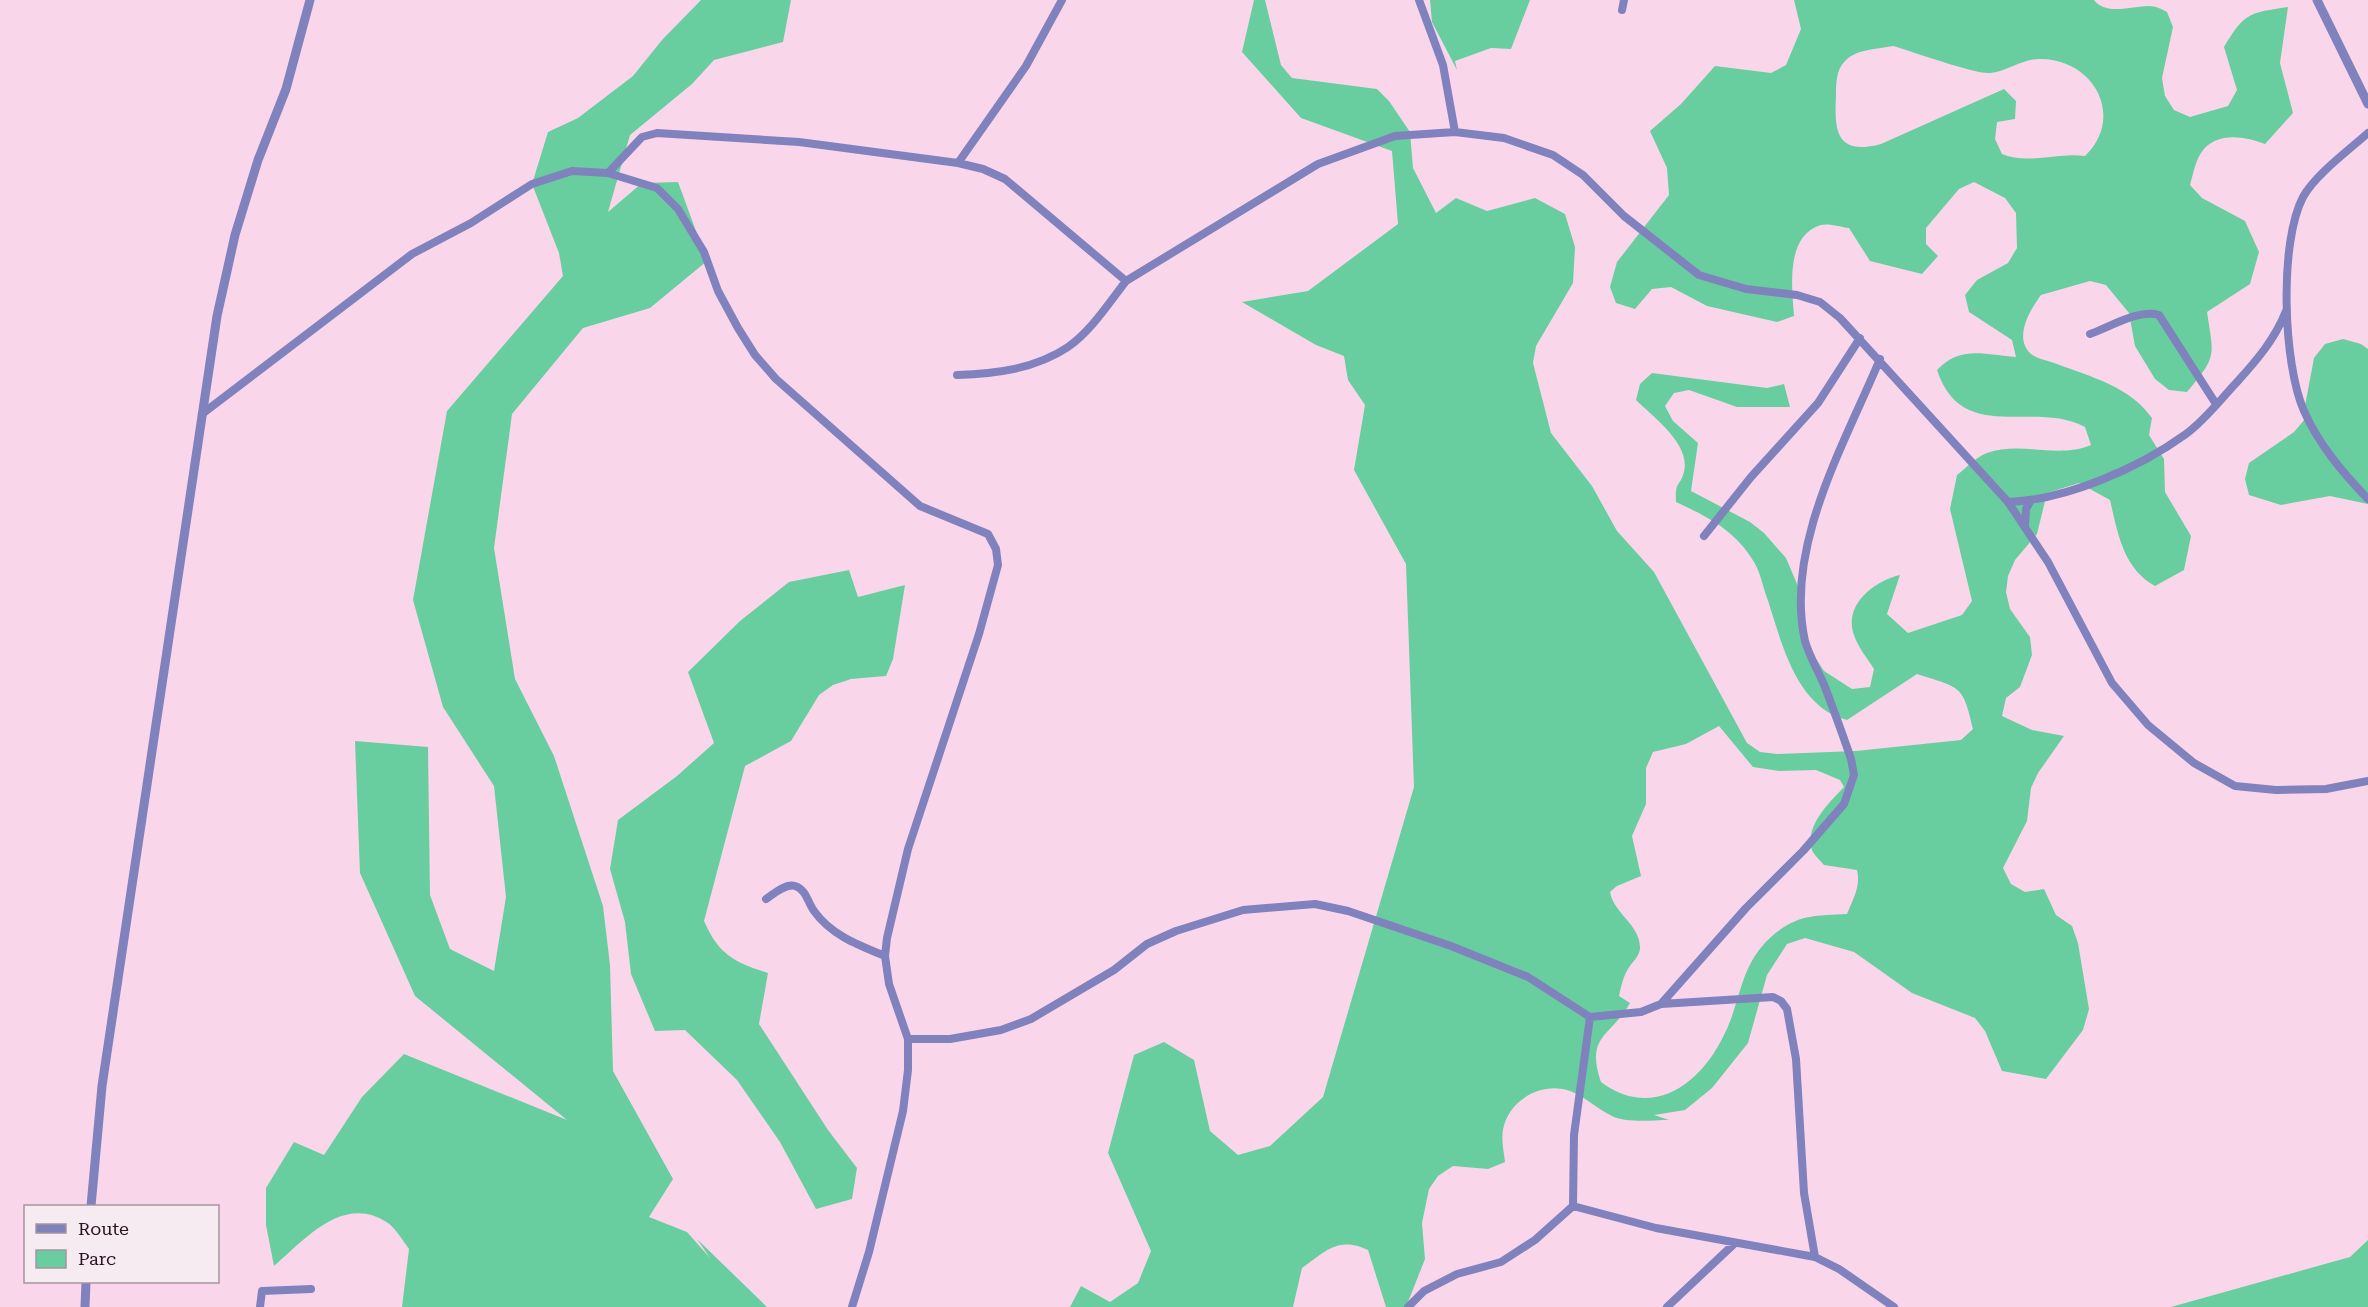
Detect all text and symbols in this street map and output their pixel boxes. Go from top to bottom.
legend [24,1205,219,1283]
text: Route [78,1218,129,1239]
text: Parc [78,1248,116,1269]

